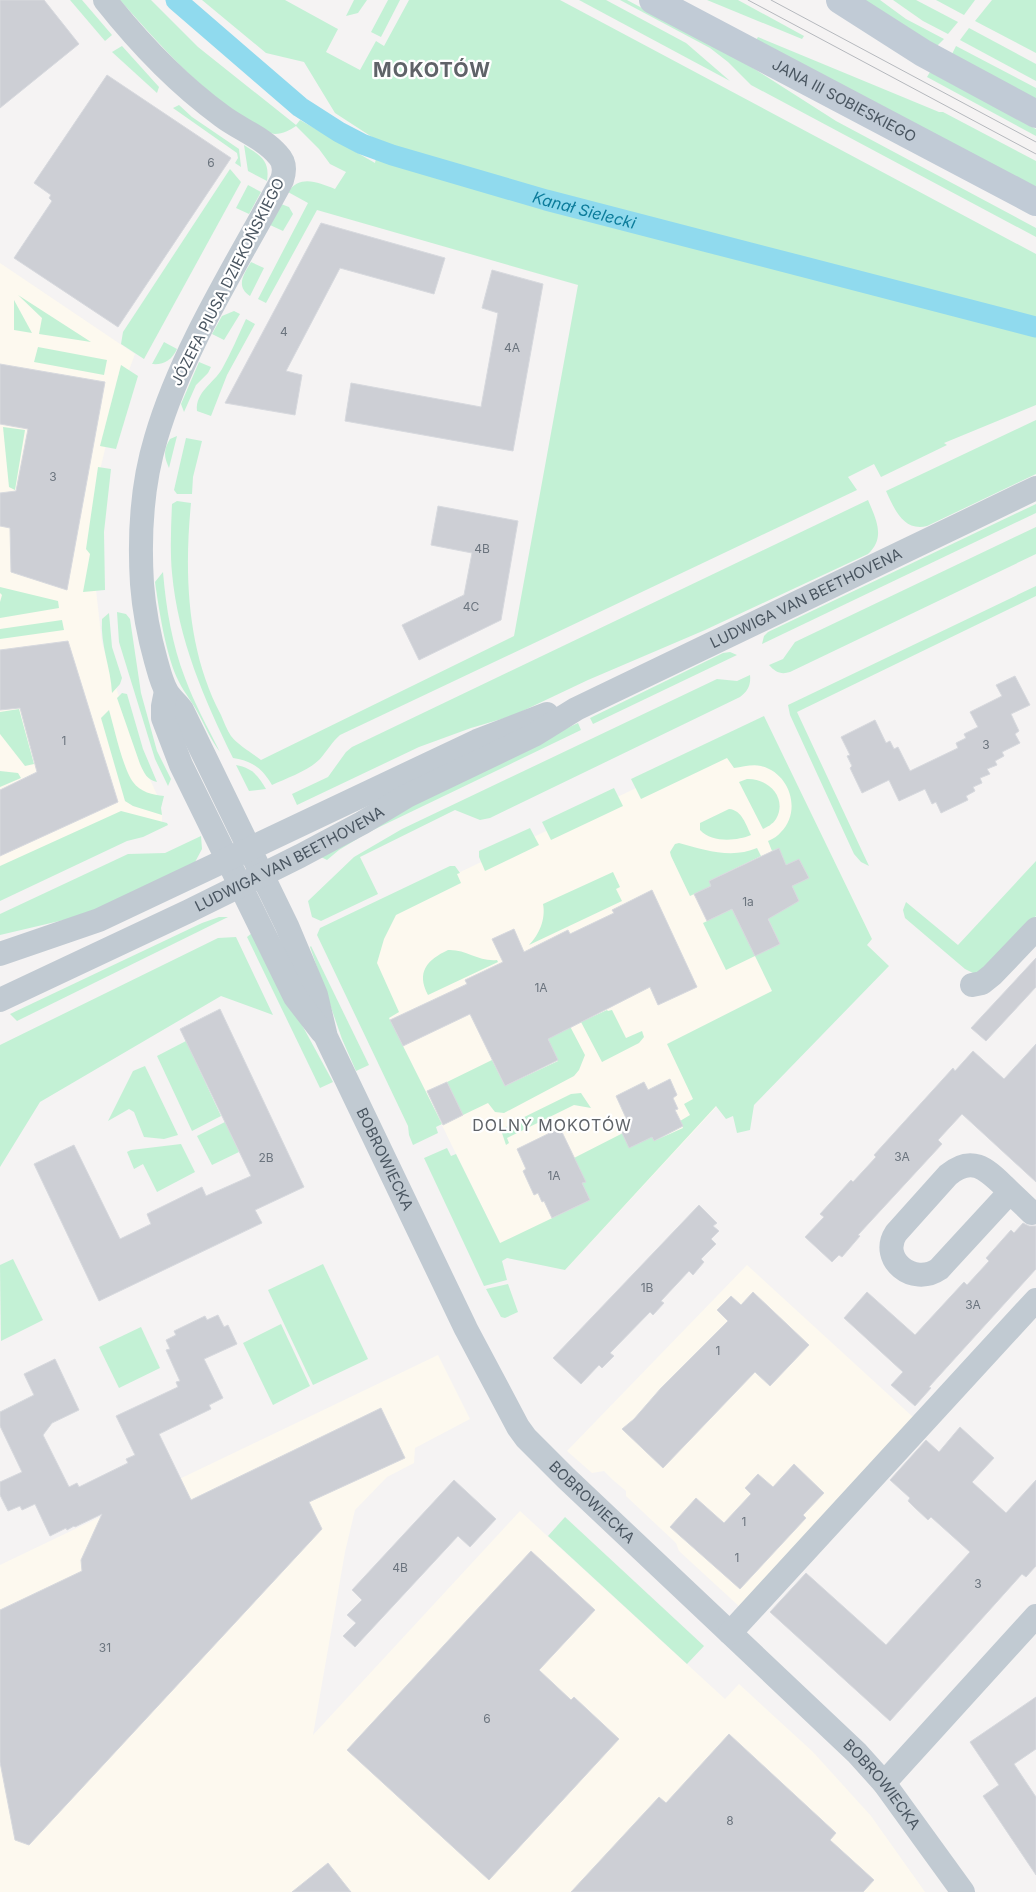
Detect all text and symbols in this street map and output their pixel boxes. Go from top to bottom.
street label: JANA III SOBIESKIEGO [769,55,920,146]
district label: MOKOTÓW [373,57,491,82]
house number: 6 [207,155,215,170]
street label: JÓZEFA PIUSA DZIEKOŃSKIEGO [167,175,288,389]
water label: Kanał Sielecki [530,187,639,233]
house number: 4 [280,324,288,339]
house number: 4A [504,340,520,355]
house number: 3 [49,469,57,484]
house number: 4B [474,541,490,556]
street label: LUDWIGA VAN BEETHOVENA [707,544,905,652]
house number: 4C [463,599,479,614]
house number: 1 [62,733,66,748]
house number: 3 [982,737,990,752]
street label: LUDWIGA VAN BEETHOVENA [191,802,388,916]
house number: 1a [742,894,754,909]
house number: 1A [534,980,548,995]
street label: BOBROWIECKA [352,1104,418,1213]
district label: DOLNY MOKOTÓW [472,1115,632,1135]
house number: 3A [894,1149,910,1164]
house number: 2B [258,1150,274,1165]
house number: 1A [547,1168,561,1183]
house number: 1B [641,1280,654,1295]
house number: 3A [965,1297,981,1312]
house number: 1 [716,1343,720,1358]
street label: BOBROWIECKA [545,1457,639,1547]
house number: 1 [742,1514,746,1529]
house number: 1 [735,1550,739,1565]
house number: 4B [392,1560,408,1575]
house number: 3 [974,1576,982,1591]
house number: 31 [99,1640,111,1655]
house number: 6 [483,1711,491,1726]
street label: BOBROWIECKA [839,1735,925,1833]
house number: 8 [726,1813,734,1828]

